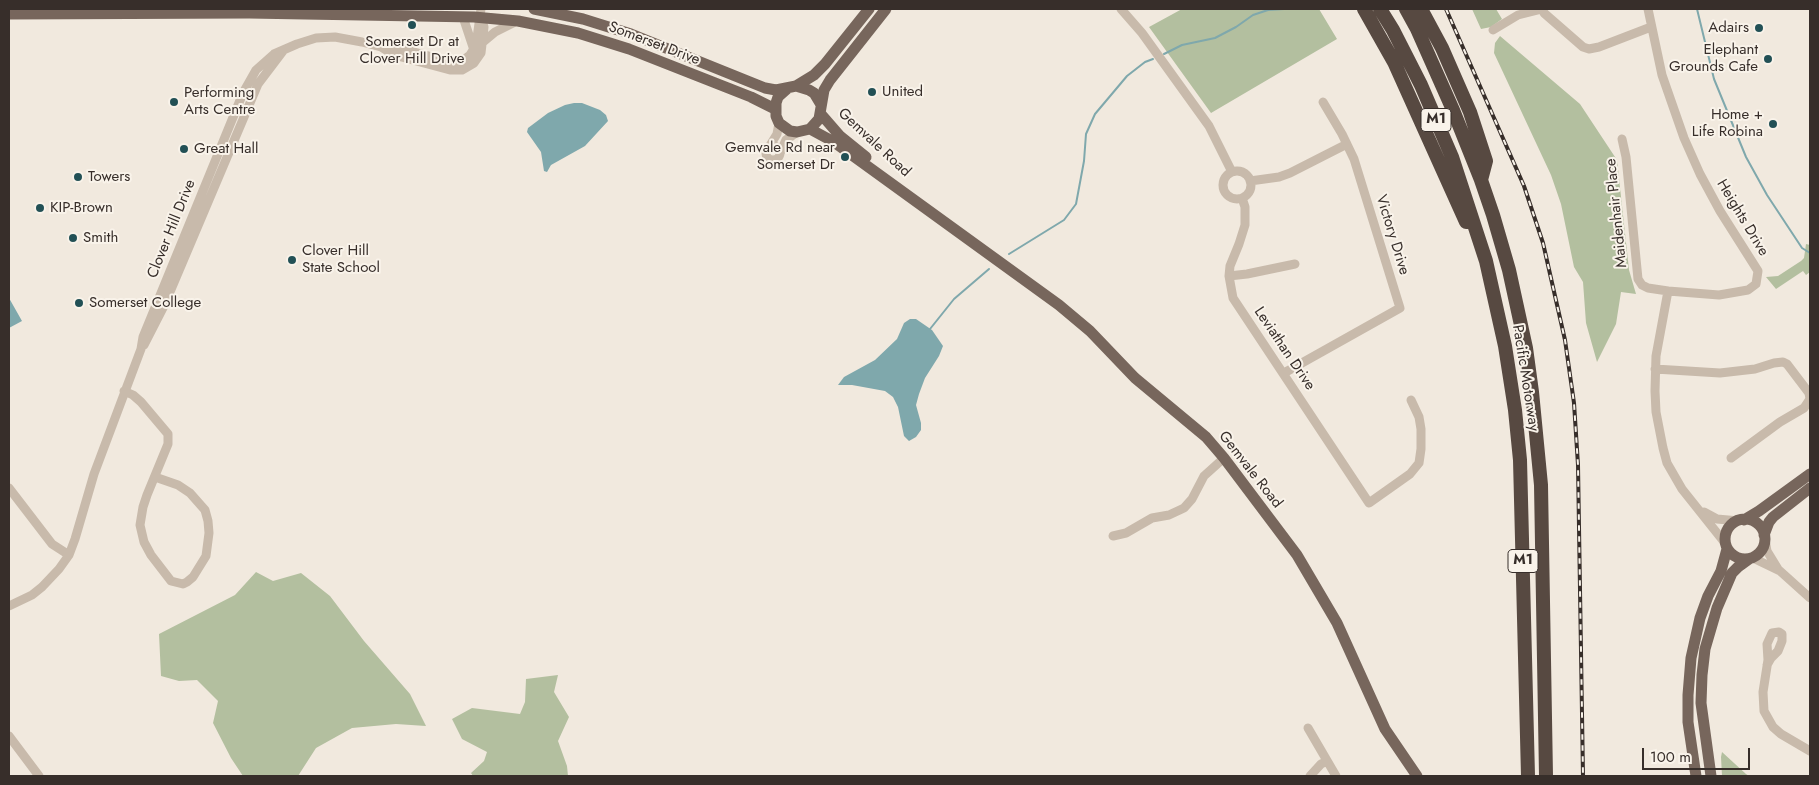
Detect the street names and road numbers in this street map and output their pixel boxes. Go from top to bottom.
street label: Somerset Drive [606,18,702,70]
street label: Gemvale Road [834,105,914,181]
road number: M1 [1421,108,1451,132]
street label: Maidenhair Place [1602,157,1632,269]
street label: Heights Drive [1712,176,1772,260]
street label: Clover Hill Drive [144,177,200,281]
street label: Victory Drive [1371,193,1413,277]
street label: Leviathan Drive [1250,304,1318,394]
street label: Pacific Motorway [1508,323,1542,433]
street label: Gemvale Road [1214,428,1286,512]
road number: M1 [1508,550,1538,572]

